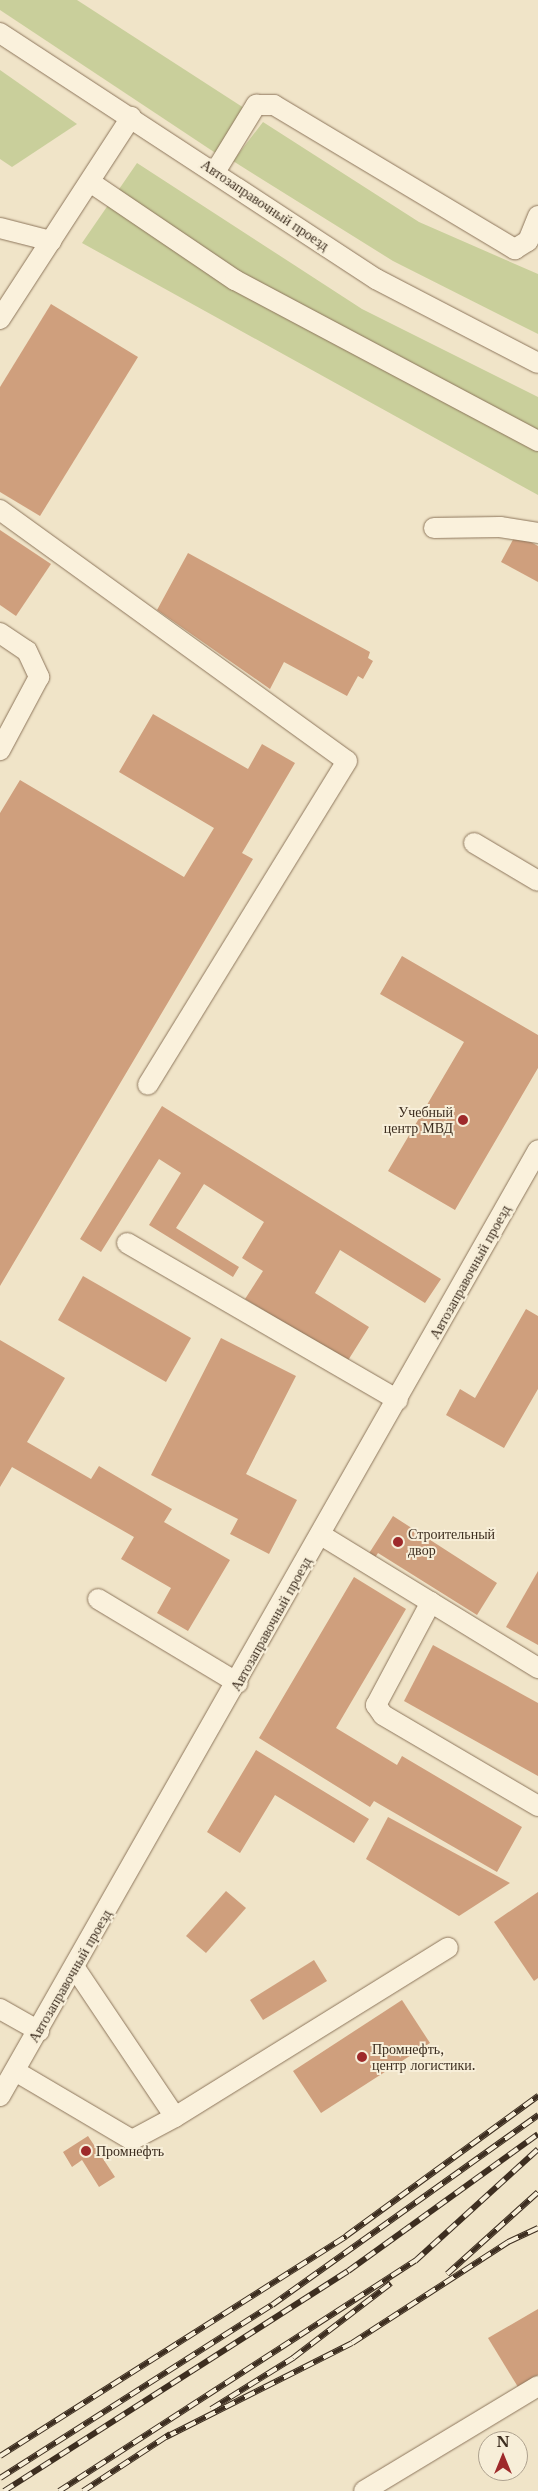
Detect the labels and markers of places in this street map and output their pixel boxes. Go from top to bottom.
place label: Учебный центр МВД [384,1104,453,1136]
marker: Учебный центр МВД [457,1114,469,1126]
place label: Строительный двор [408,1526,495,1558]
marker: Строительный двор [392,1536,404,1548]
place label: Промнефть, центр логистики. [372,2041,476,2074]
marker: Промнефть, центр логистики. [356,2051,368,2063]
place label: Промнефть [96,2143,164,2159]
marker: Промнефть [80,2145,92,2157]

